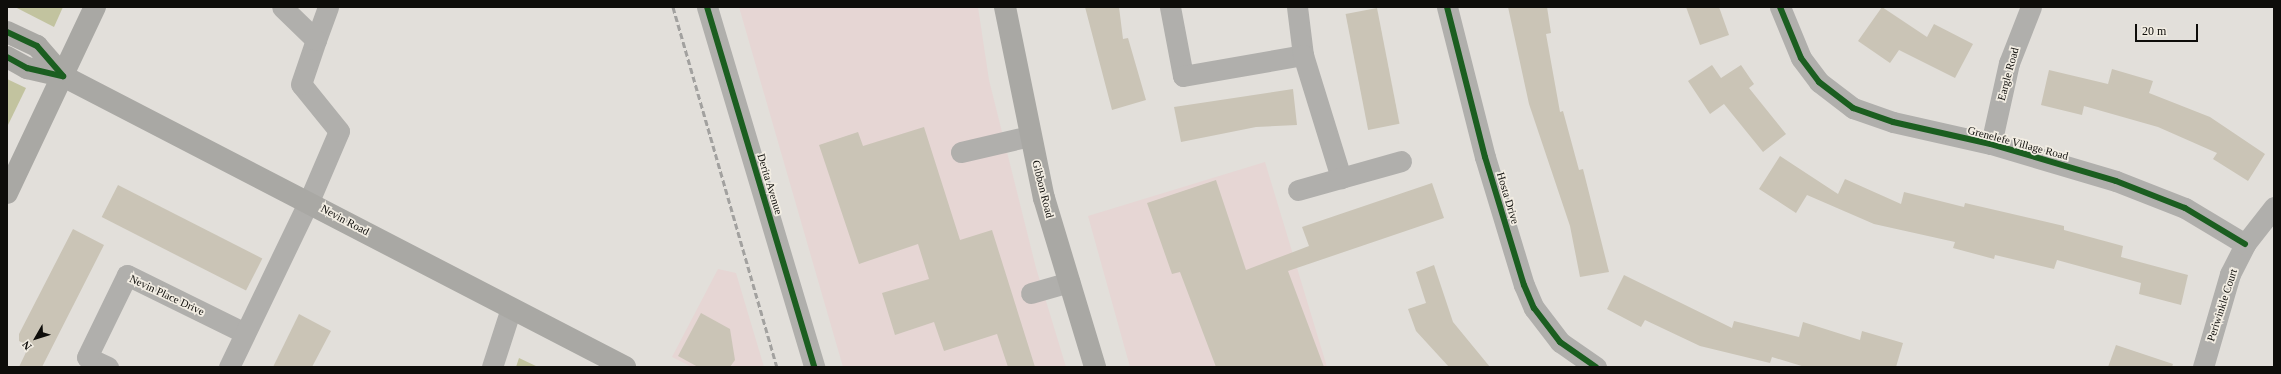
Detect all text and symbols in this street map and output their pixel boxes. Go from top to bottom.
scale bar [2137,16,2200,42]
text: 20 m [2142,24,2166,38]
street label: Eargle Road [1995,46,2021,102]
street label: Grenelefe Village Road [1966,123,2070,163]
street label: Derita Avenue [754,152,786,216]
street label: Gibbon Road [1029,159,1057,219]
street label: Hosta Drive [1494,171,1522,225]
street label: Nevin Road [319,202,371,238]
street label: Periwinkle Court [2204,267,2240,343]
street label: Nevin Place Drive [127,272,207,318]
north arrow [16,318,56,358]
text: N [20,339,34,352]

